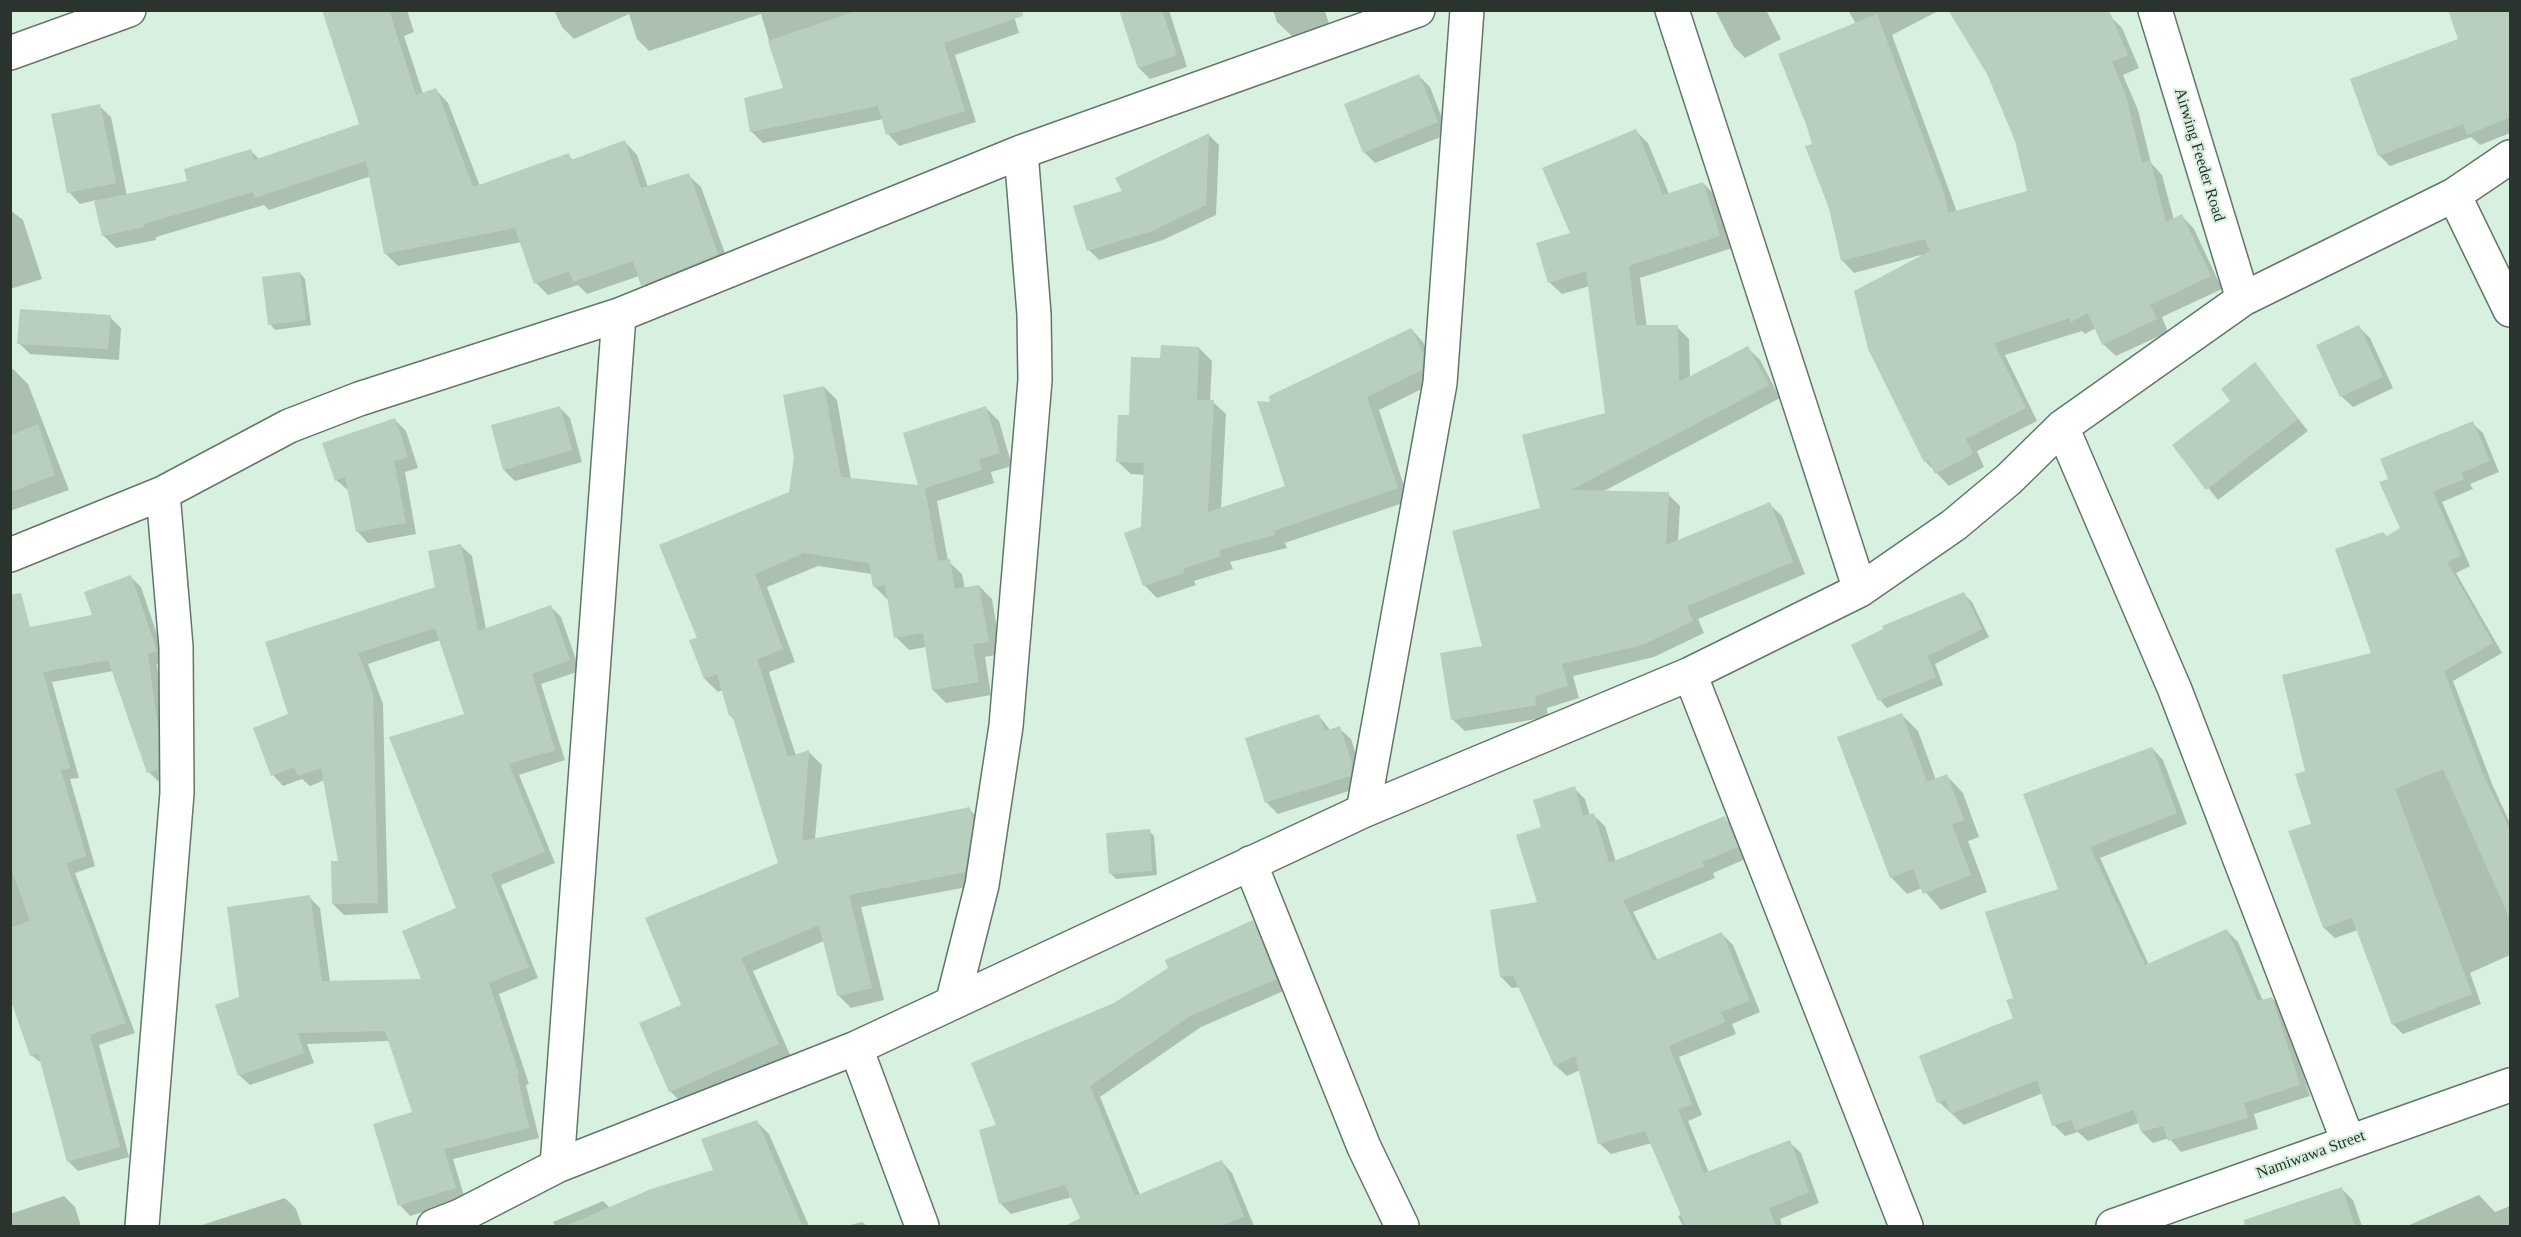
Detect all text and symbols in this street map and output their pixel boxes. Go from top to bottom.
street label: Airwing Feeder Road [2170,86,2228,224]
street label: Namiwawa Street [2254,1126,2368,1184]

